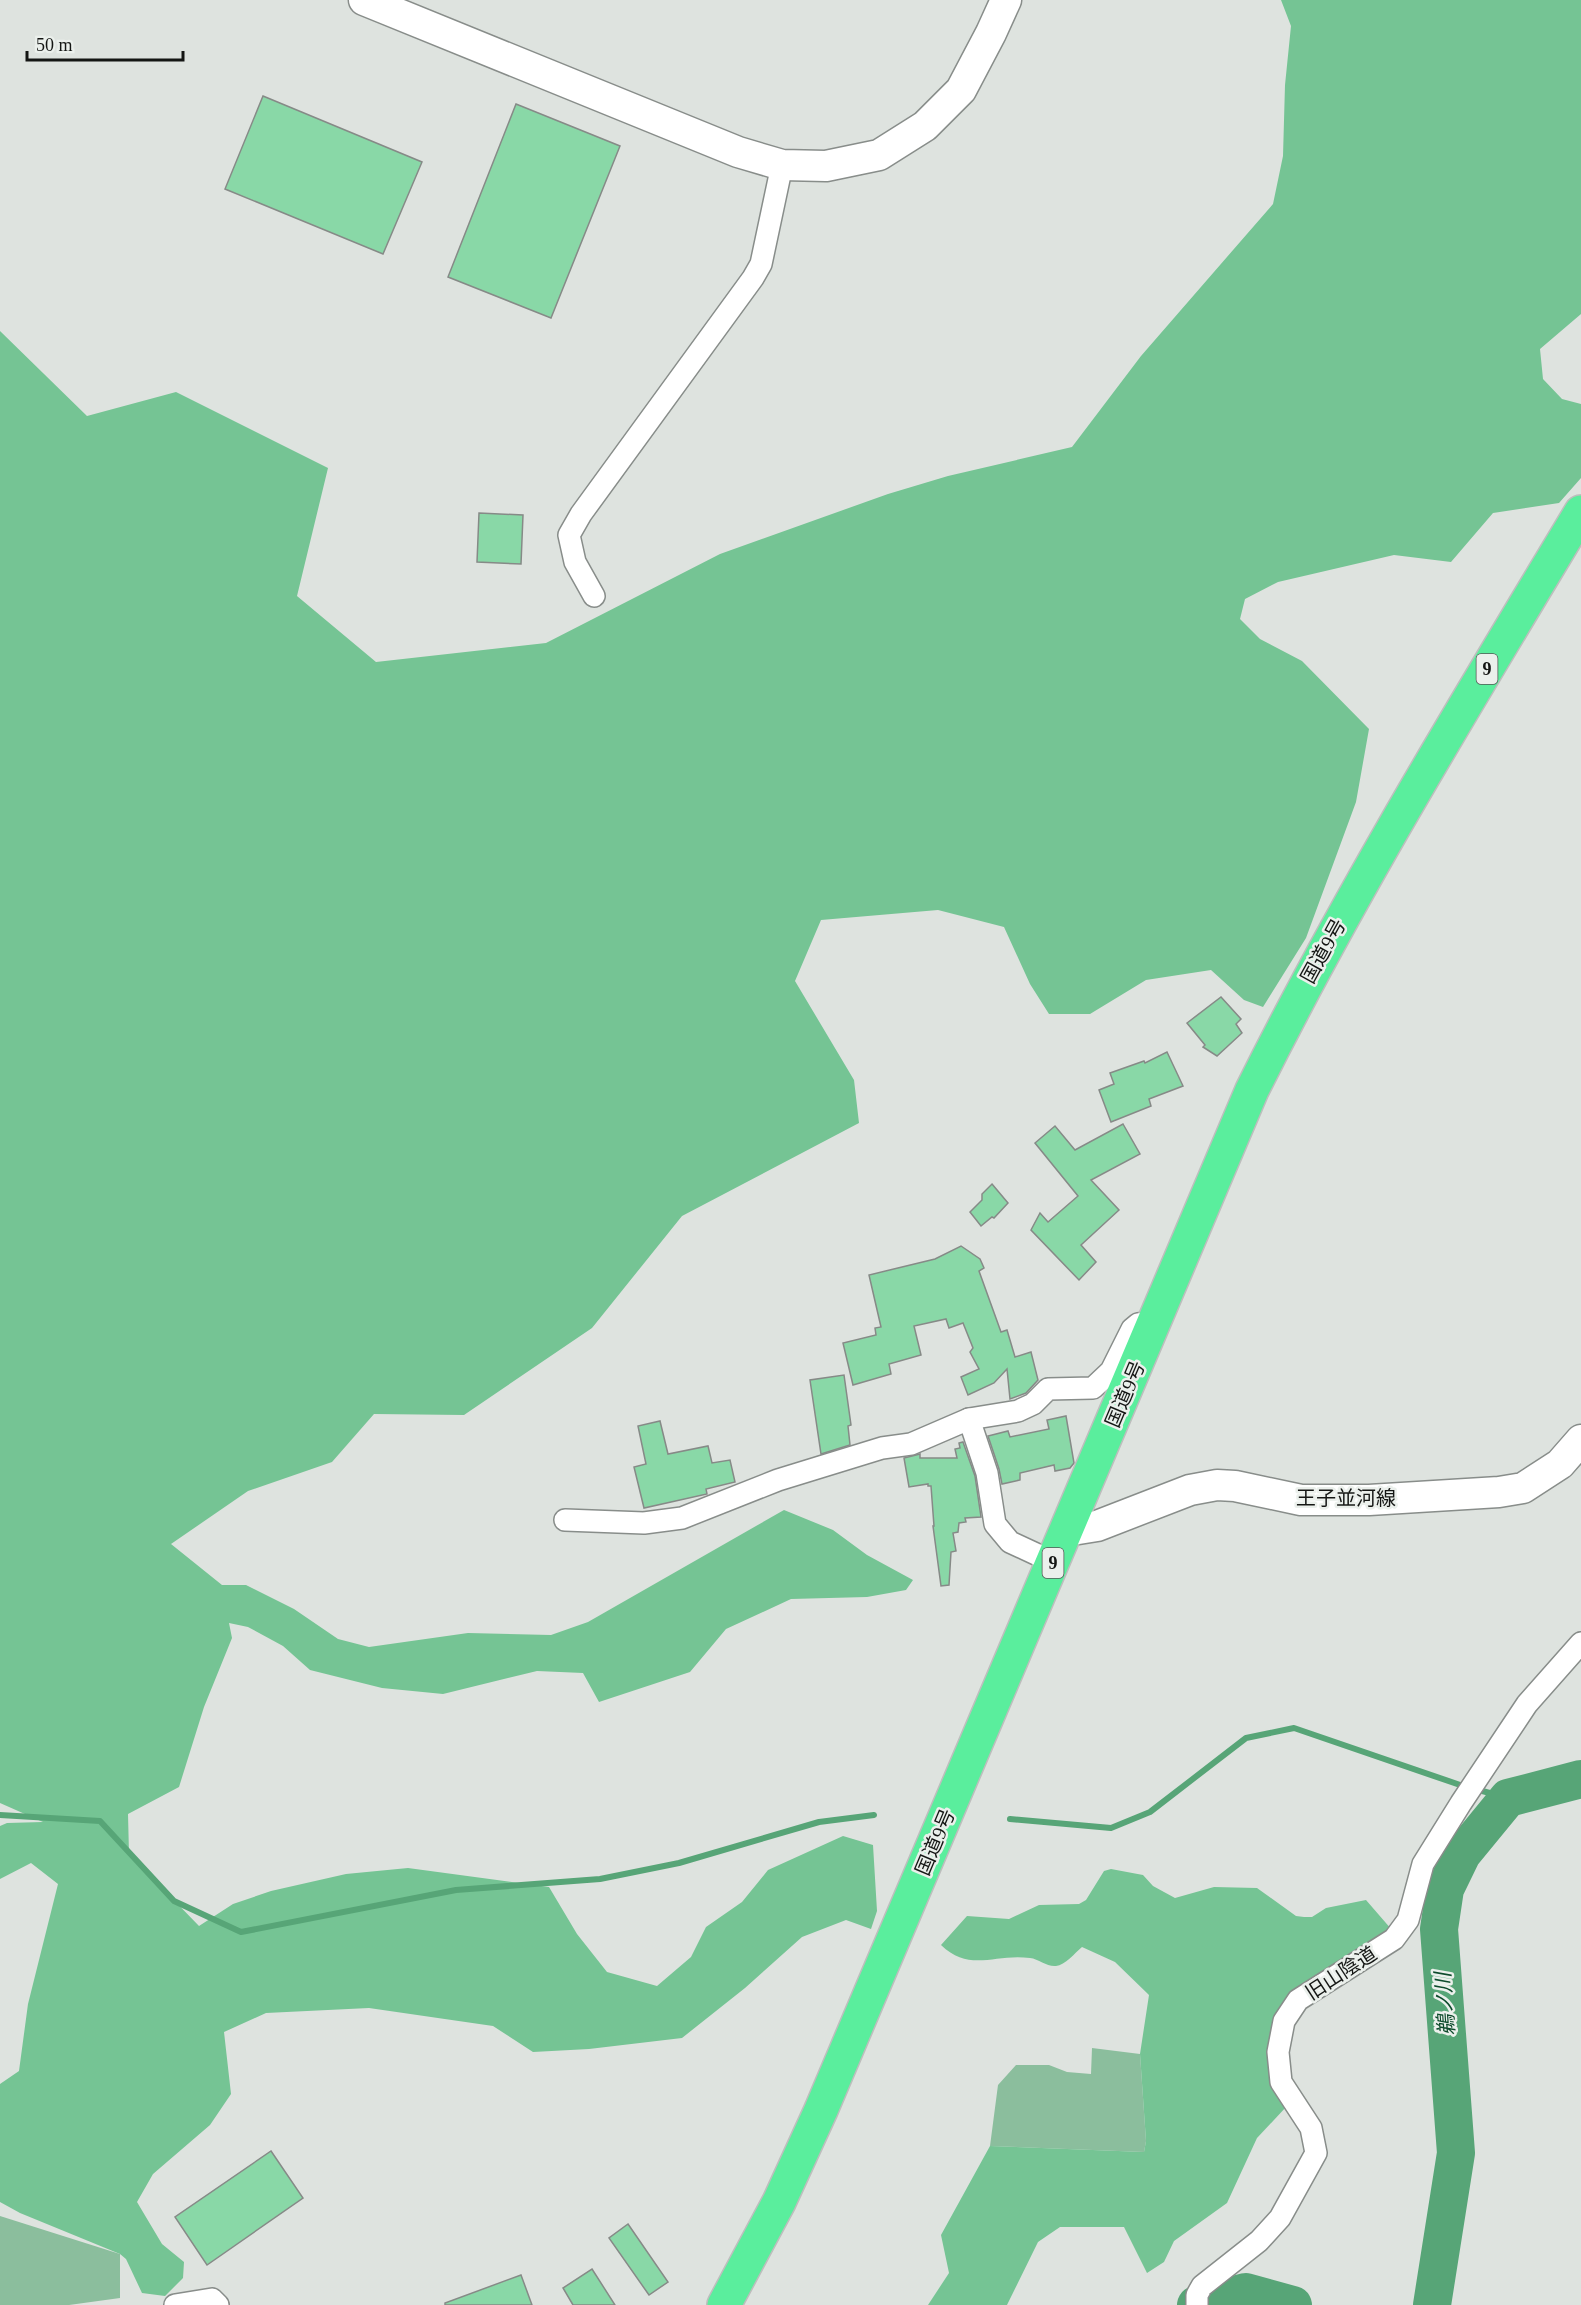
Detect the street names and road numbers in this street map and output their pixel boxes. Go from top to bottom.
road number: 9 [1476,654,1498,684]
street label: 国道9号 [1296,915,1350,987]
street label: 国道9号 [1101,1357,1149,1431]
street label: 王子並河線 [1296,1487,1396,1509]
road number: 9 [1042,1548,1064,1578]
street label: 国道9号 [911,1805,959,1879]
street label: 旧山陰道 [1301,1942,1381,2004]

